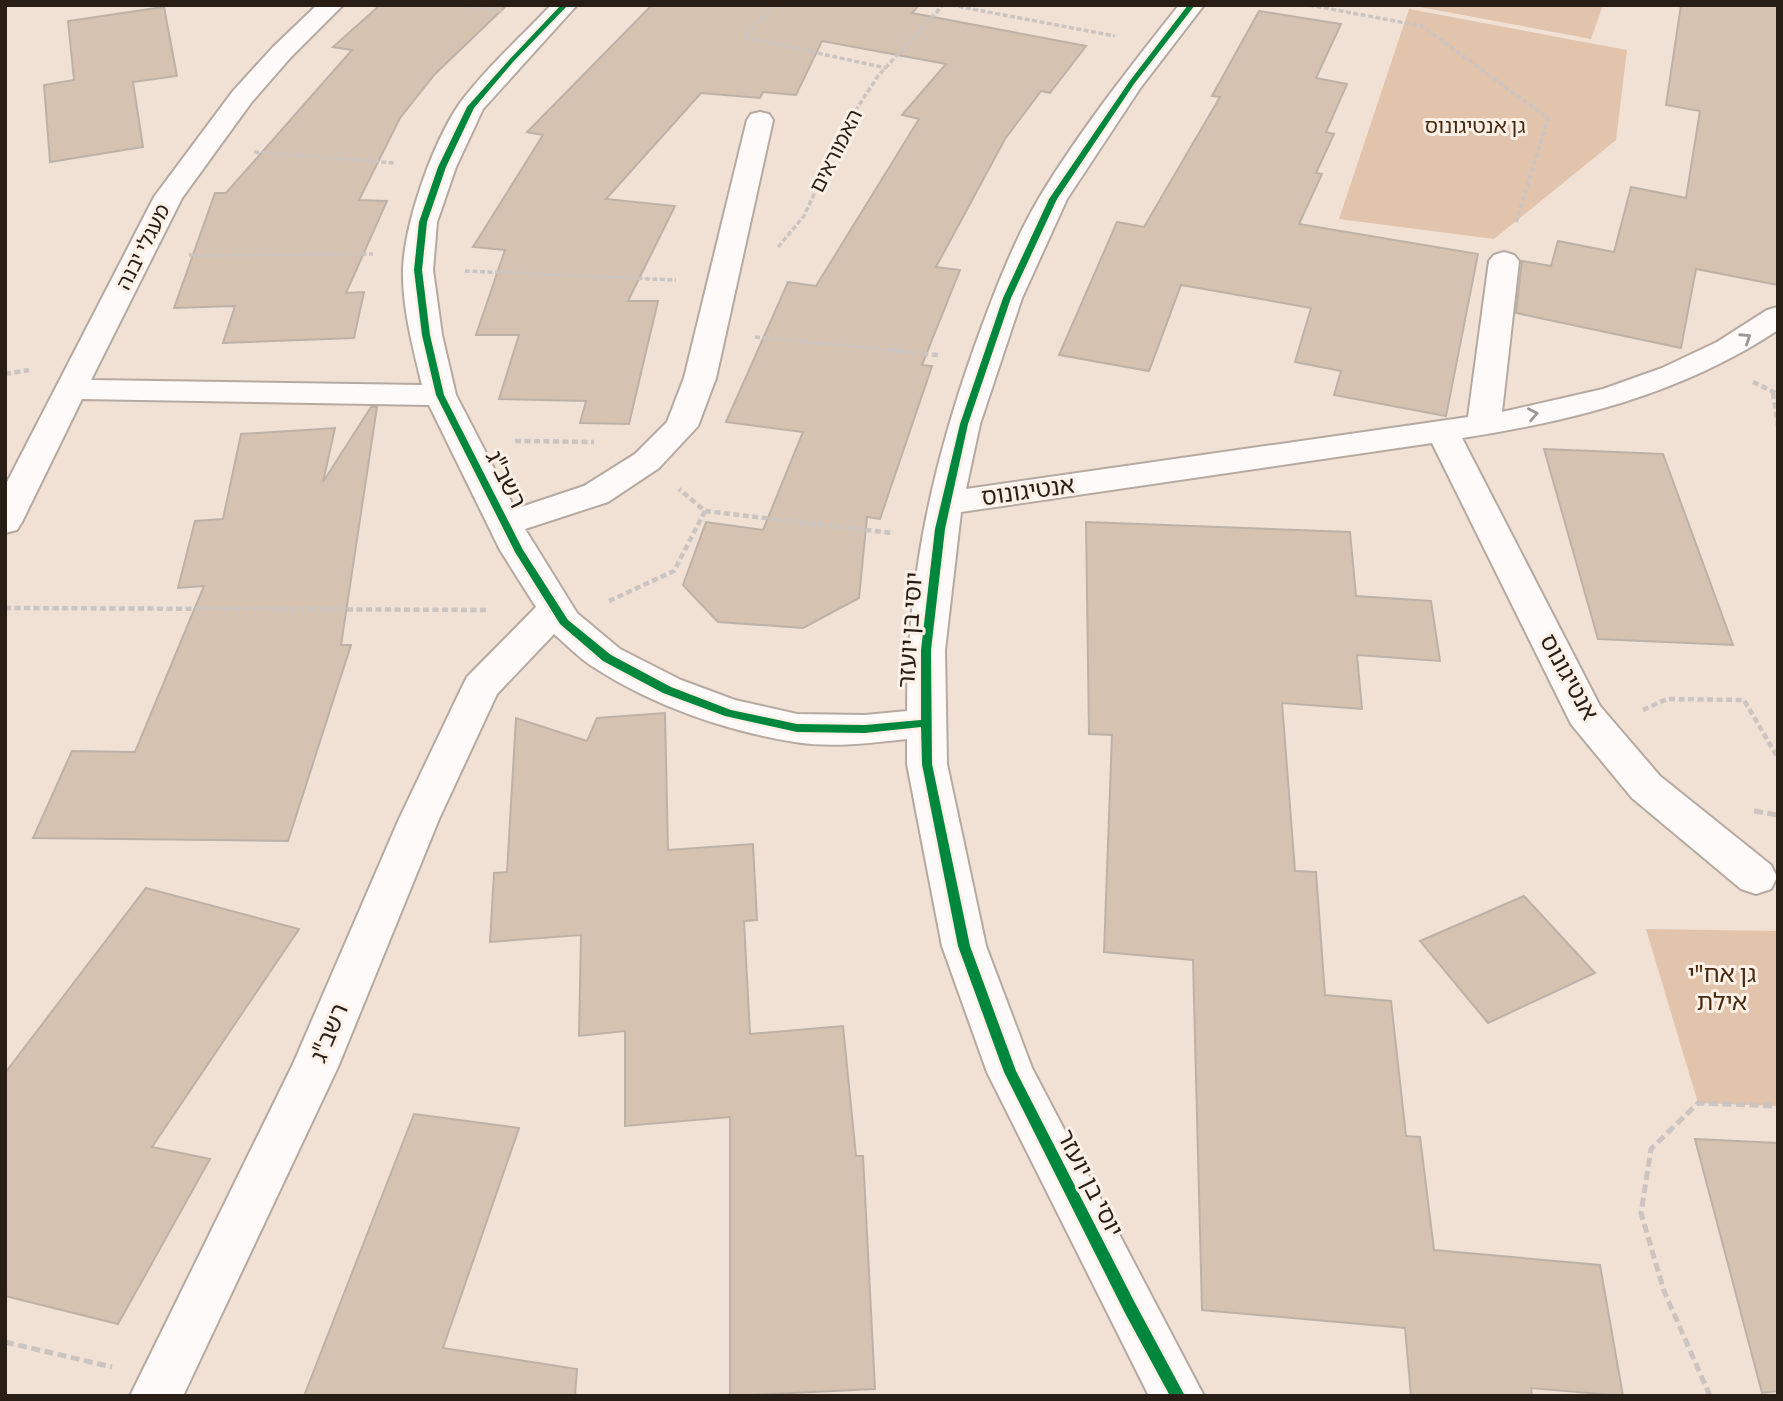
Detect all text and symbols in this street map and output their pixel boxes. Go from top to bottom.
street label: האמוראים [803,104,866,196]
park label: גן אנטיגונוס [1425,112,1526,137]
street label: מעגלי יבנה [109,199,174,293]
one-way arrow [1739,333,1752,346]
one-way arrow [1527,407,1539,422]
street label: רשב"ג [481,445,534,512]
street label: אנטיגונוס [979,469,1076,510]
street label: יוסי בן יועזר [890,571,927,689]
street label: אנטיגונוס [1535,628,1606,724]
park label: גן אח"י אילת [1688,958,1756,1015]
street label: רשב"ג [302,999,353,1066]
street label: יוסי בן יועזר [1052,1124,1131,1241]

